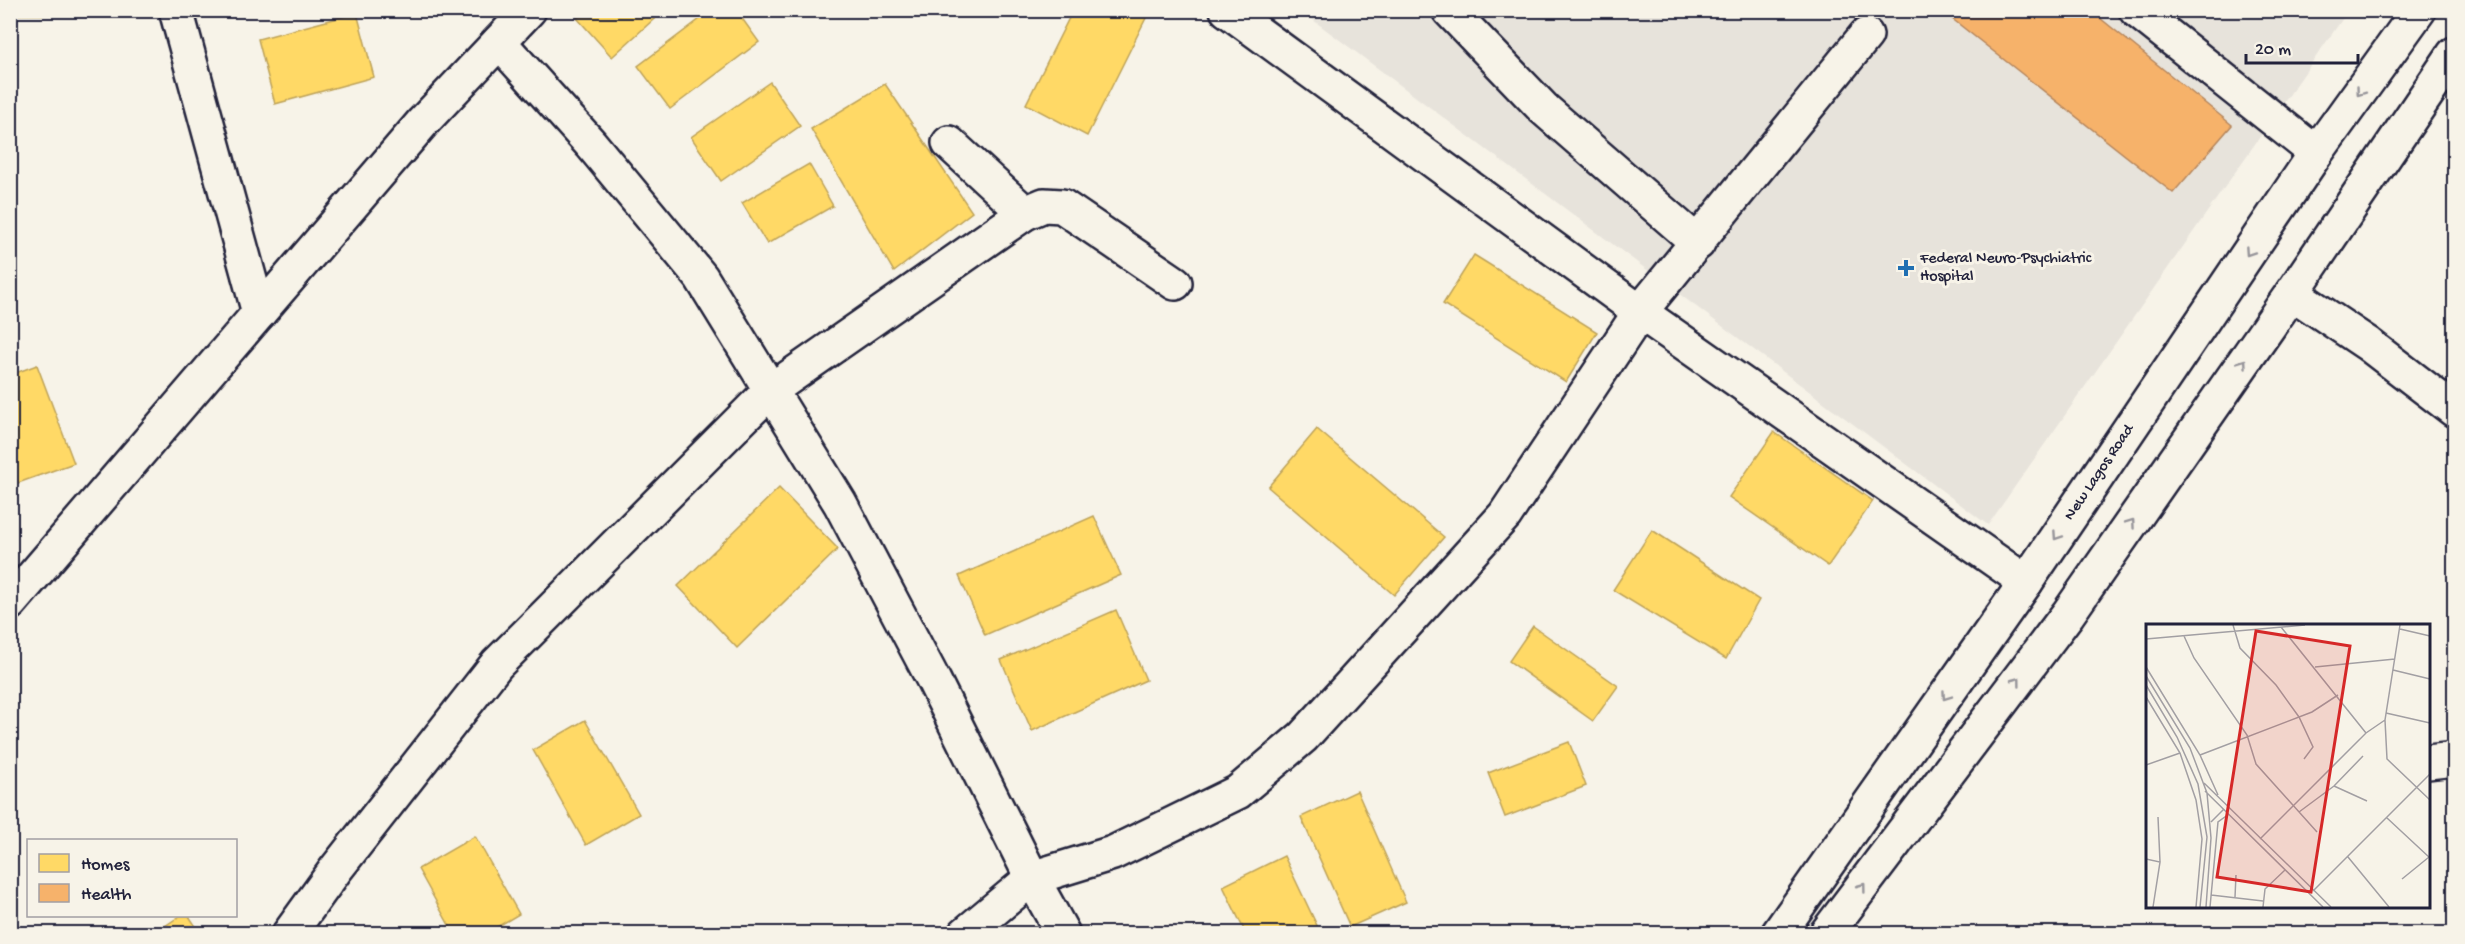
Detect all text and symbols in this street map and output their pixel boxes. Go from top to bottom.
scale bar [2246,27,2358,65]
text: 20 m [2255,40,2291,61]
one-way arrow [2356,86,2367,97]
one-way arrow [2245,246,2256,257]
place label: Federal Neuro-Psychiatric Hospital [1919,250,2092,287]
marker: Federal Neuro-Psychiatric Hospital [1897,259,1915,277]
one-way arrow [2236,358,2247,369]
street label: New Lagos Road [2061,420,2140,525]
one-way arrow [2124,518,2135,529]
one-way arrow [2054,529,2065,540]
inset map [2146,624,2429,908]
one-way arrow [2010,676,2021,687]
one-way arrow [1942,689,1953,700]
legend [27,839,237,917]
text: Homes [81,855,131,876]
one-way arrow [1854,882,1865,893]
text: Health [81,885,132,906]

